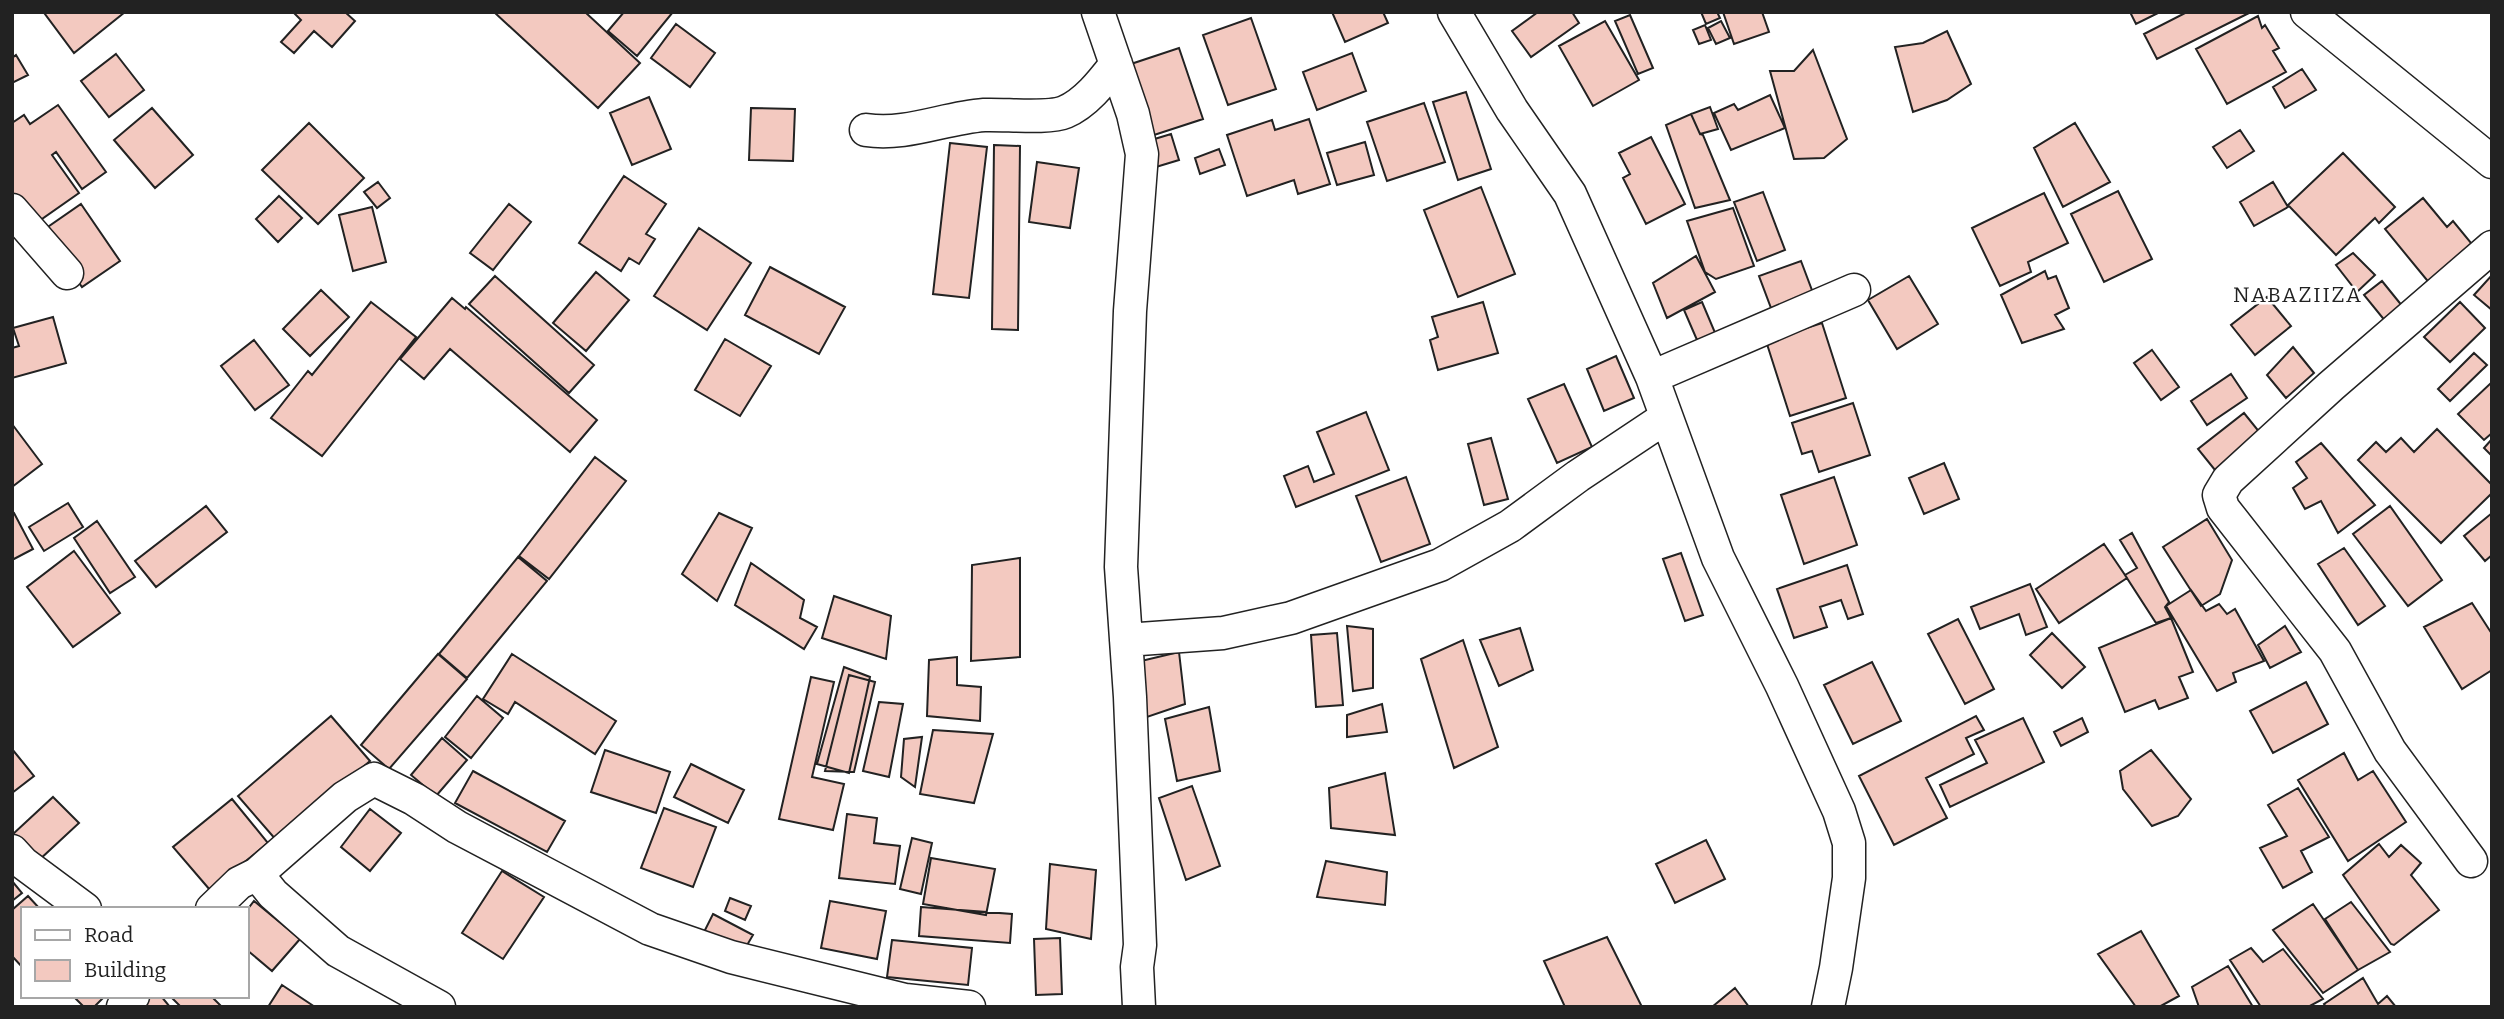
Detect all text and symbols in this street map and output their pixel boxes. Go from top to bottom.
district label: NABAZIIZA [2233,282,2363,308]
legend [21,907,248,998]
text: Road [84,922,133,948]
text: Building [84,957,167,983]

